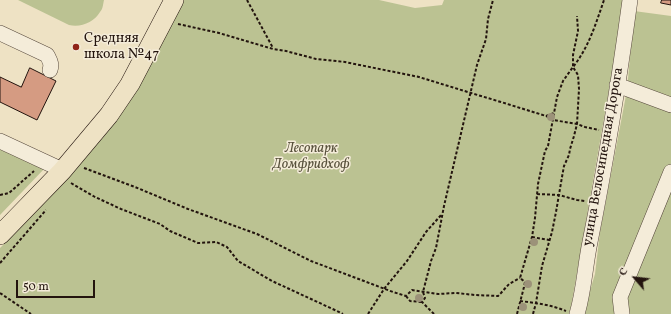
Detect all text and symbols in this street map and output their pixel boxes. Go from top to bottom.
place label: Средняя школа №47 [84,31,159,64]
marker: Средняя школа №47 [71,42,81,52]
street label: улица Велосипедная Дорога [580,66,628,248]
park label: Лесопарк Домфридхоф [272,141,350,174]
north arrow [615,258,655,298]
text: С [616,265,632,279]
scale bar [18,272,97,298]
text: 50 m [23,279,49,295]

